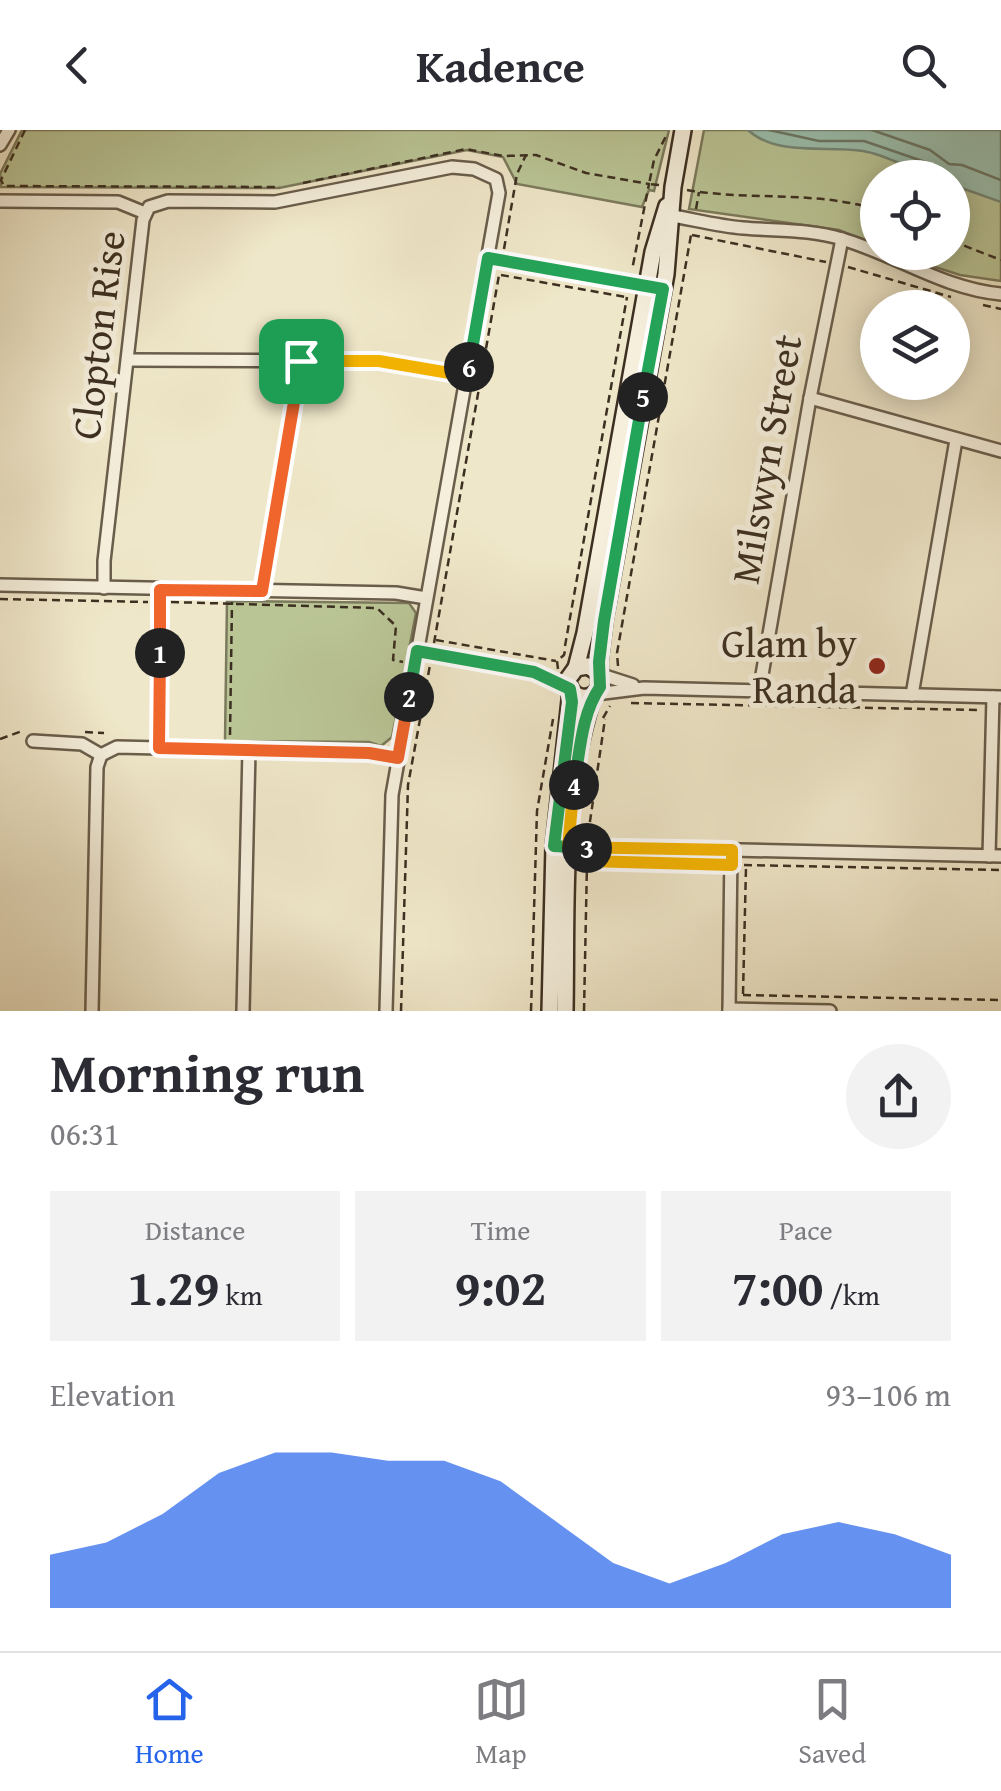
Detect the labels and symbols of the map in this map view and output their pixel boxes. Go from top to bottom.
street label: Clopton Rise [55,227,140,443]
pin [259,319,344,404]
street label: Milswyn Street [715,330,816,588]
pin: 6 [444,342,494,392]
pin: 5 [618,372,668,422]
place label: Glam by Randa [721,613,857,718]
pin: 1 [135,628,185,678]
marker: Glam by Randa [866,655,888,677]
pin: 2 [384,672,434,722]
pin: 4 [549,760,599,810]
pin: 3 [562,823,612,873]

